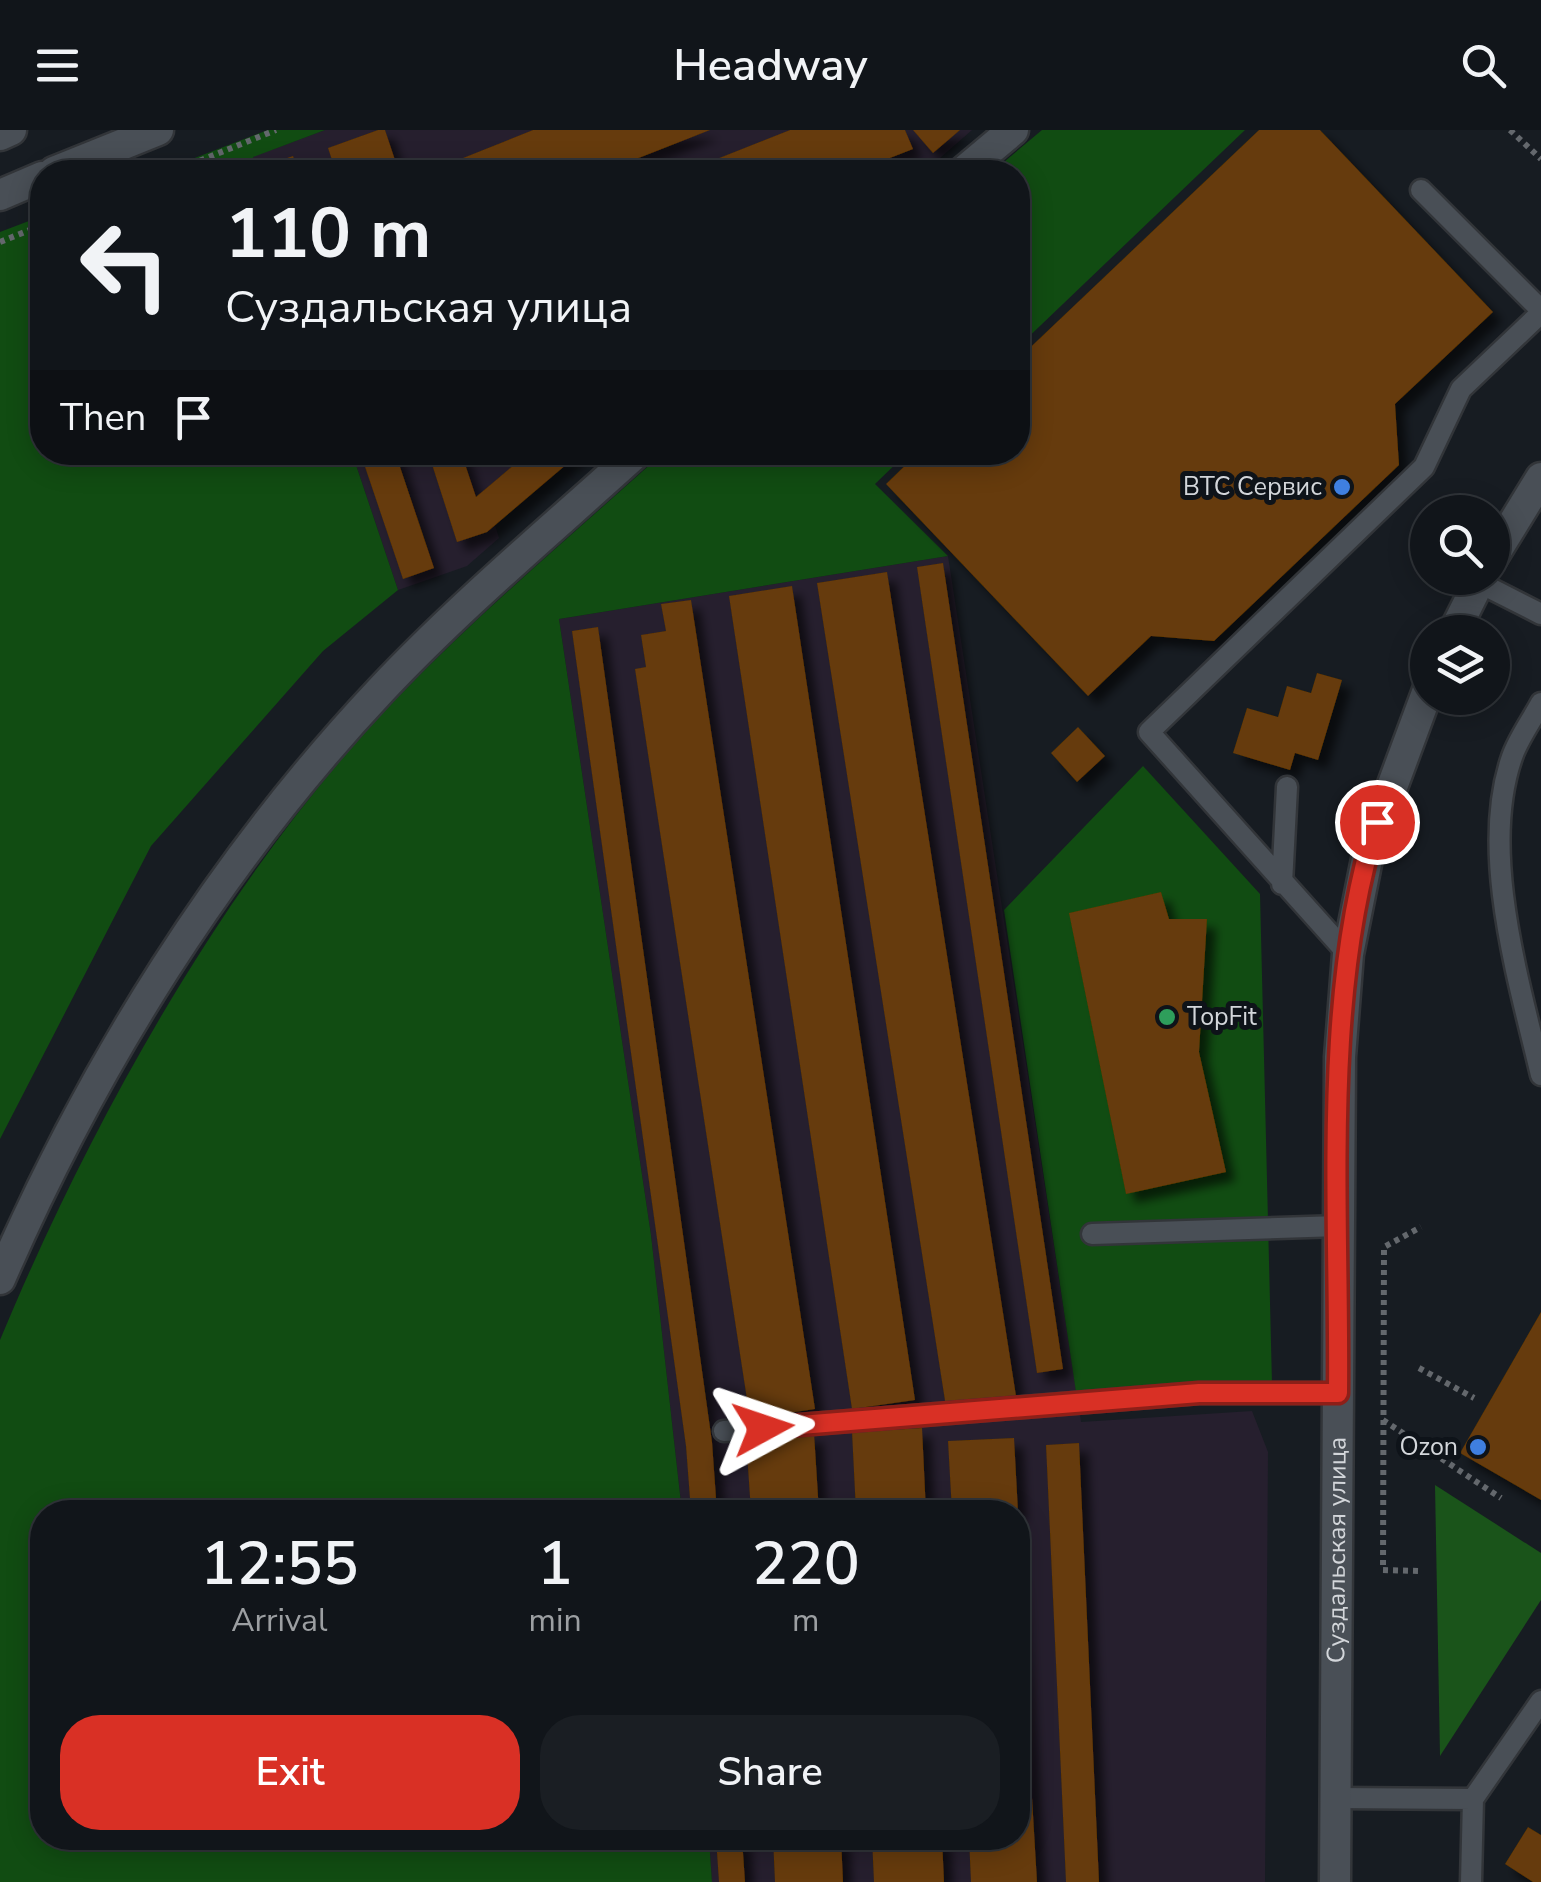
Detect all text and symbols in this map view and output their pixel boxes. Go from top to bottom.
text: Headway [673,35,868,96]
icon: menu [30,38,85,93]
icon: search [1456,38,1511,93]
text: 110 m [225,186,431,282]
icon: left [60,200,190,330]
text: Суздальская улица [225,277,632,338]
icon: arrive [166,390,221,445]
text: Then [60,392,146,443]
place label: ВТС Сервис [1183,470,1322,504]
marker: ВТС Сервис [1331,476,1353,498]
map controls [1410,495,1510,715]
button: search [1410,495,1510,595]
button: layers [1410,615,1510,715]
pin [1335,780,1420,865]
icon: arrive [1350,795,1405,850]
place label: TopFit [1187,1000,1257,1034]
marker: TopFit [1156,1006,1178,1028]
position arrow [711,1376,815,1480]
place label: Ozon [1399,1430,1458,1464]
marker: Ozon [1467,1436,1489,1458]
street label: Суздальская улица [1319,1437,1355,1663]
text: 12:55 [200,1523,358,1605]
text: 1 [537,1523,573,1605]
text: 220 [752,1523,860,1605]
text: Arrival [231,1599,327,1642]
text: min [529,1599,582,1642]
text: m [792,1599,820,1642]
button: Exit [60,1715,520,1830]
button: Share [540,1715,1000,1830]

